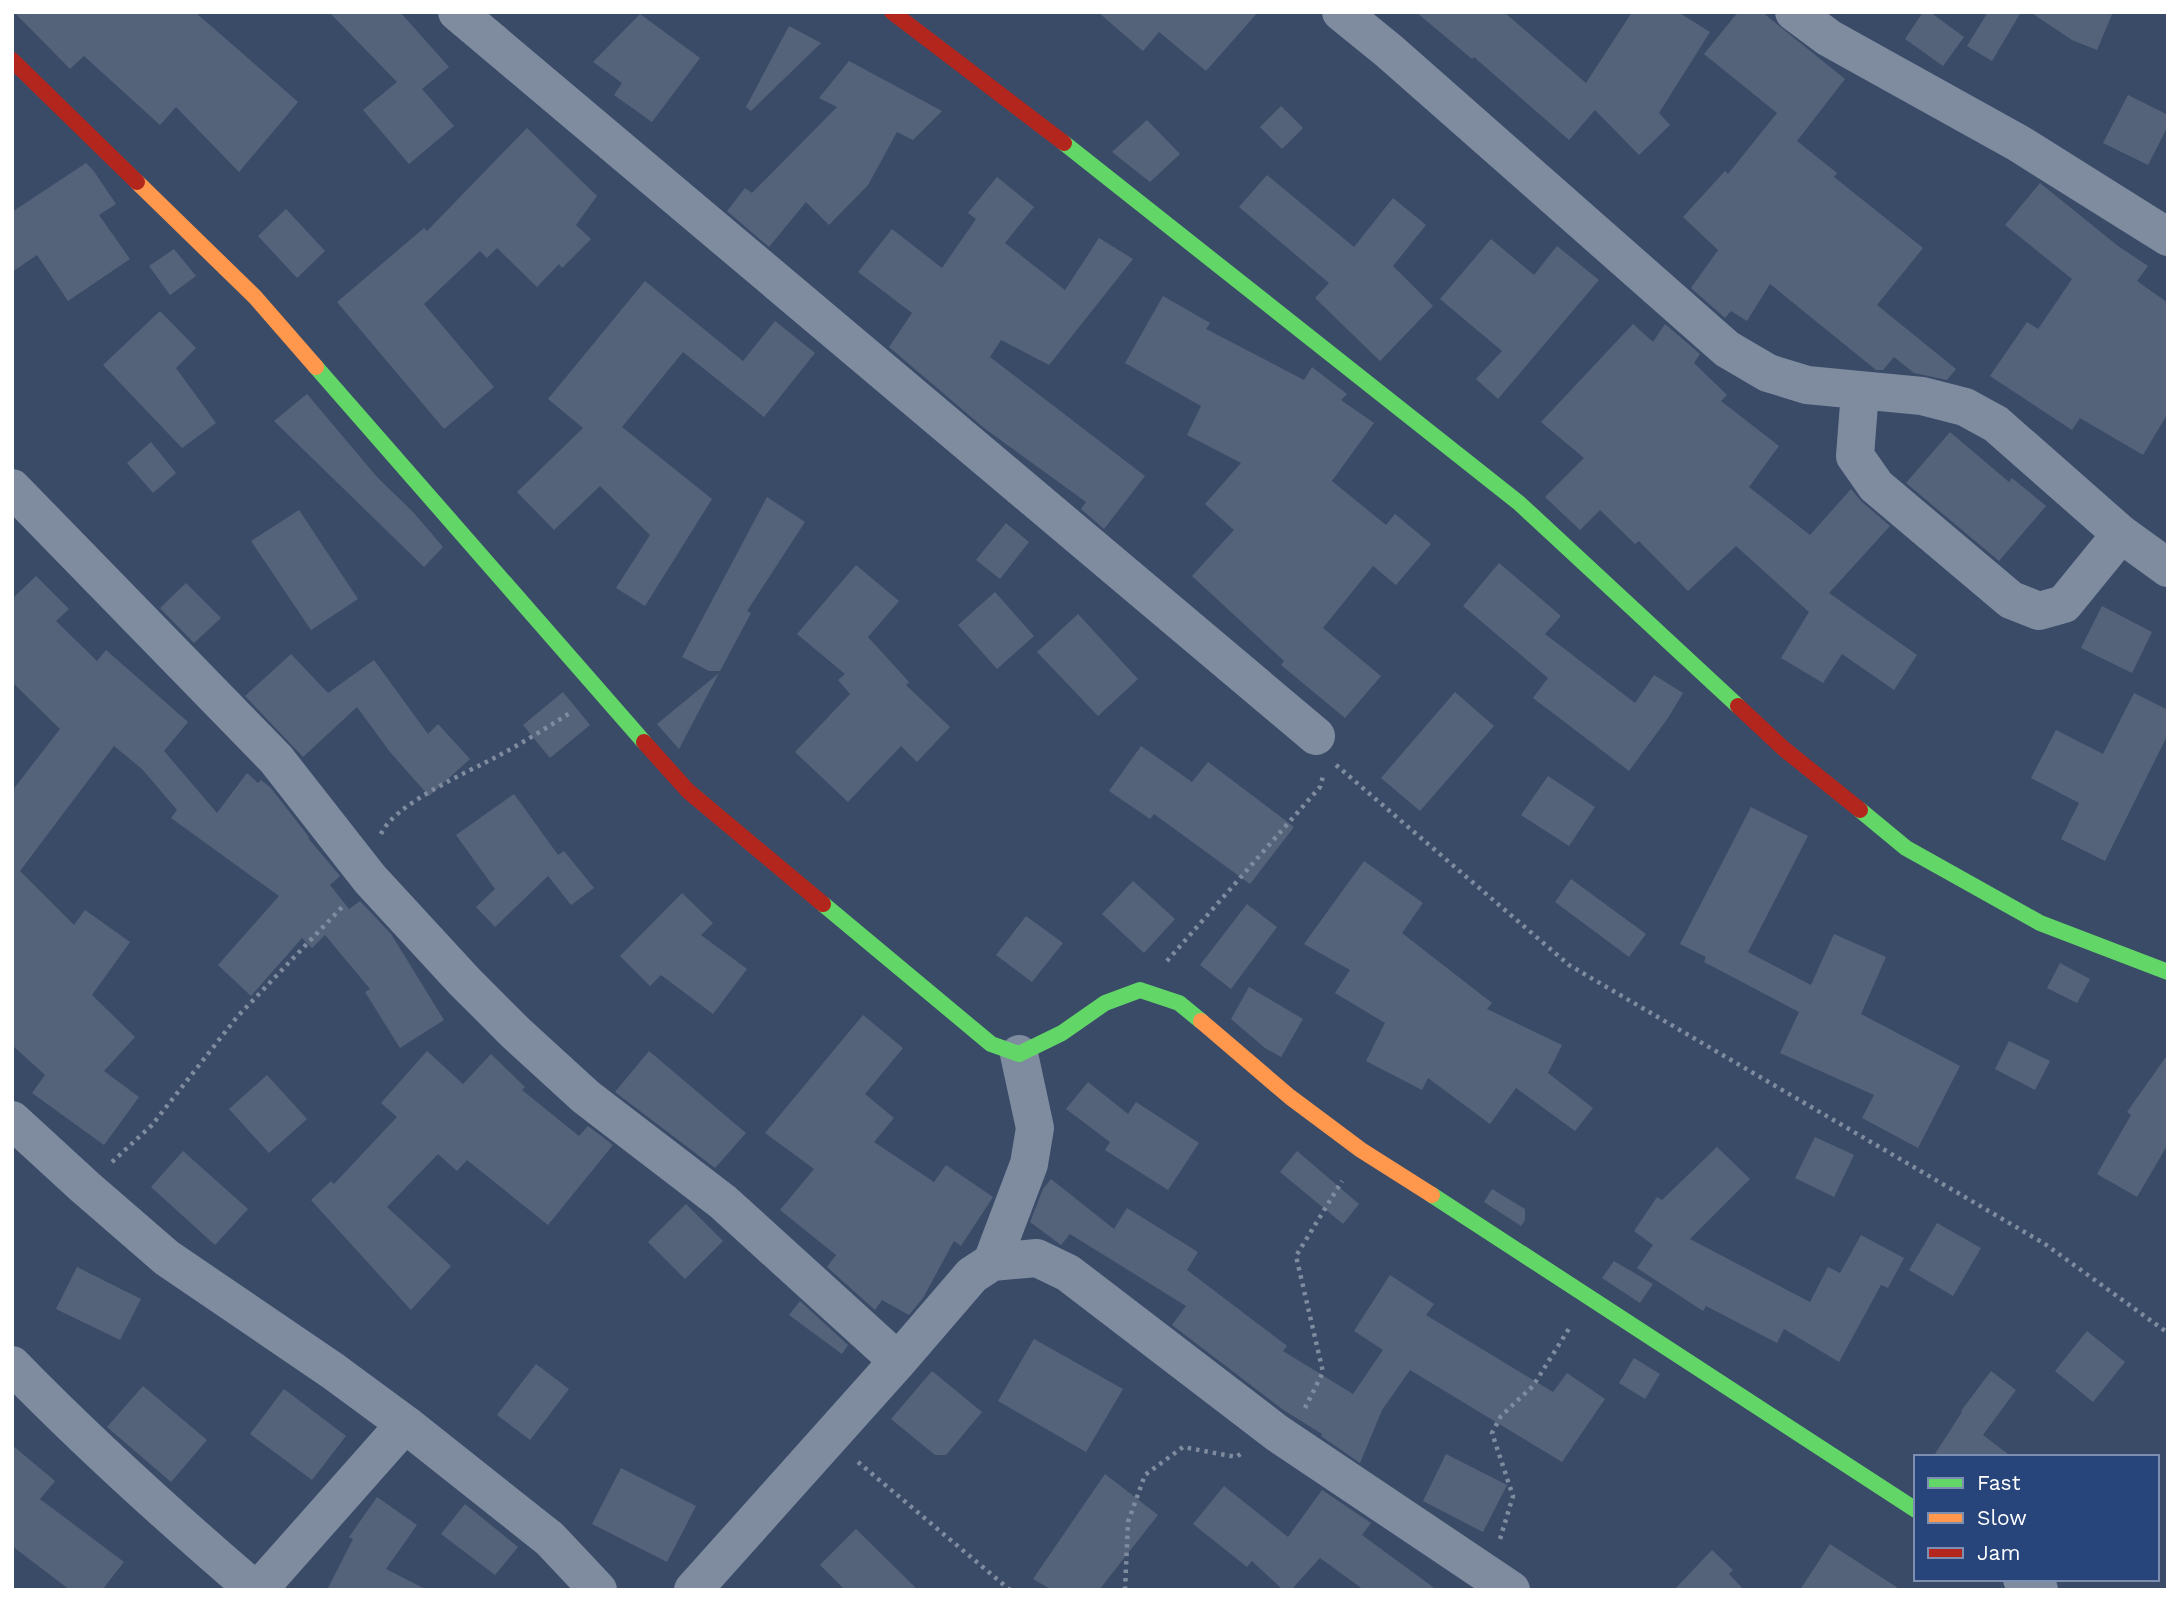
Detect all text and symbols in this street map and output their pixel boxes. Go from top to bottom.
legend [1914,1455,2159,1581]
text: Fast [1977,1470,2021,1495]
text: Slow [1977,1505,2027,1530]
text: Jam [1977,1540,2020,1565]

